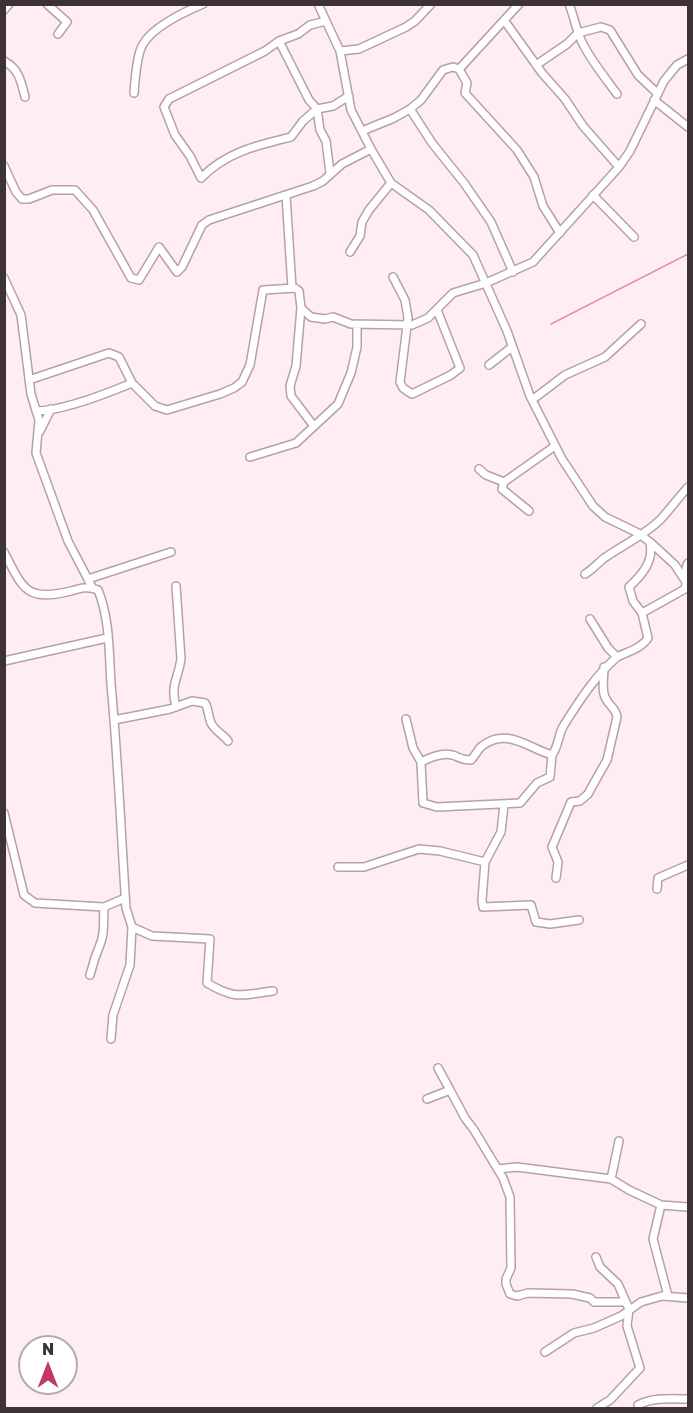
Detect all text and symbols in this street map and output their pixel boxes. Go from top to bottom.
north arrow [18,1335,78,1395]
text: N [42,1339,54,1359]

